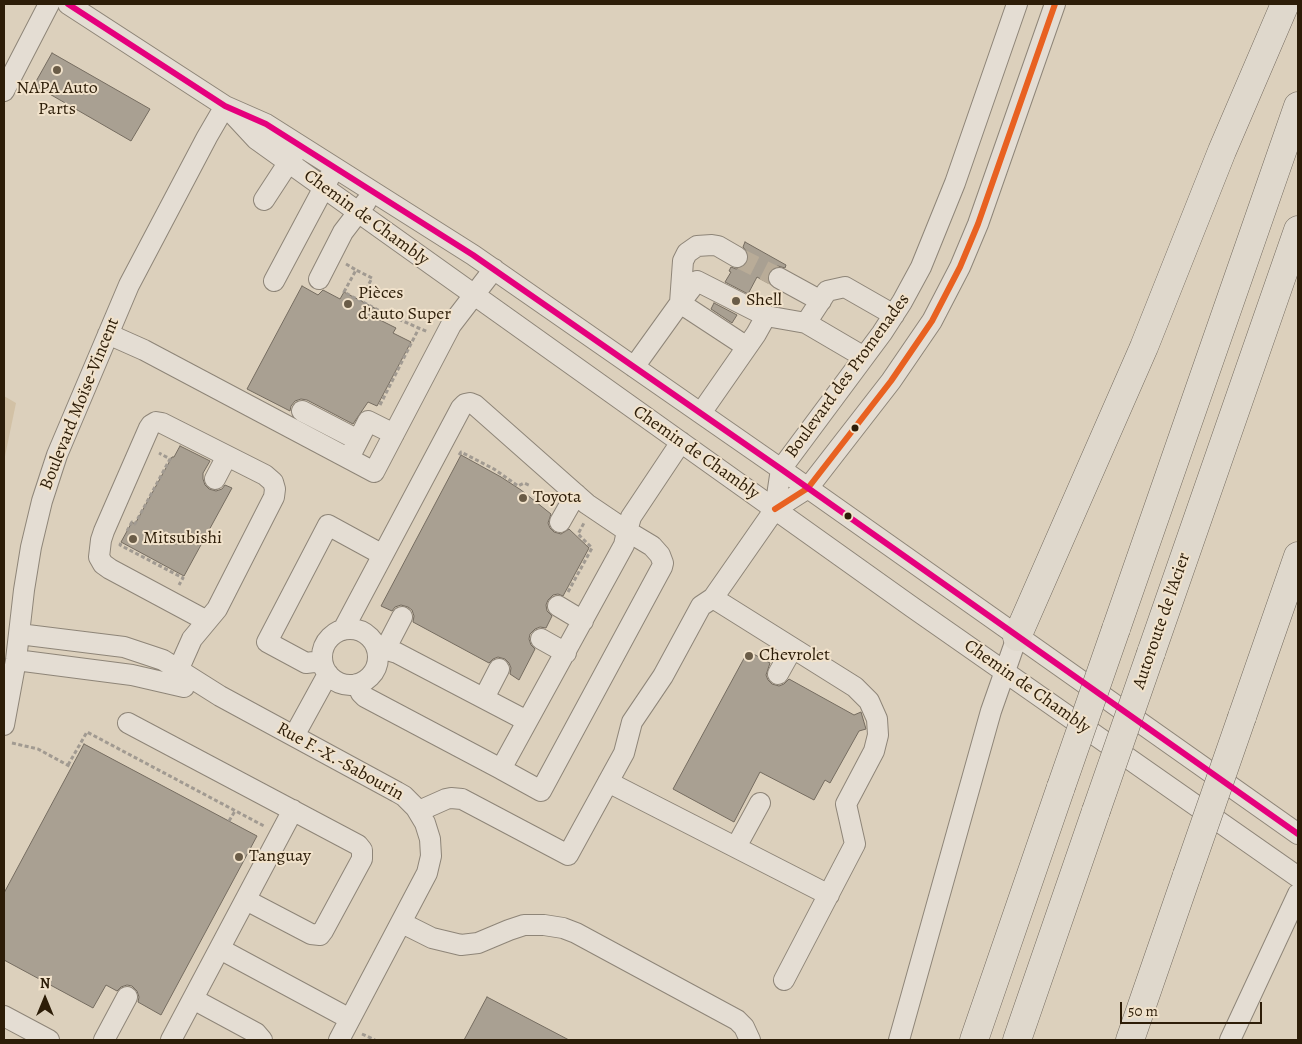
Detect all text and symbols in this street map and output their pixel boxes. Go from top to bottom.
marker: NAPA Auto Parts [51,64,63,76]
place label: NAPA Auto Parts [16,78,98,120]
street label: Chemin de Chambly [299,165,433,271]
place label: Pièces d'auto Super [358,283,451,326]
place label: Shell [746,290,782,312]
street label: Boulevard des Promenades [781,290,915,462]
marker: Shell [730,295,742,307]
marker: Pièces d'auto Super [342,298,354,310]
street label: Boulevard Moïse-Vincent [36,315,124,493]
street label: Chemin de Chambly [629,401,763,505]
unlabelled marker [850,423,860,433]
place label: Toyota [533,487,581,509]
marker: Toyota [517,492,529,504]
unlabelled marker [843,511,853,521]
place label: Mitsubishi [143,528,222,550]
marker: Mitsubishi [127,533,139,545]
street label: Autoroute de l'Acier [1129,550,1195,692]
street label: Chemin de Chambly [960,635,1094,739]
place label: Chevrolet [759,645,830,667]
marker: Chevrolet [743,650,755,662]
street label: Rue F.-X.-Sabourin [273,718,407,806]
place label: Tanguay [249,846,311,868]
marker: Tanguay [233,851,245,863]
north arrow [20,974,70,1024]
text: N [40,974,50,993]
scale bar [1122,992,1264,1024]
text: 50 m [1128,1001,1158,1021]

